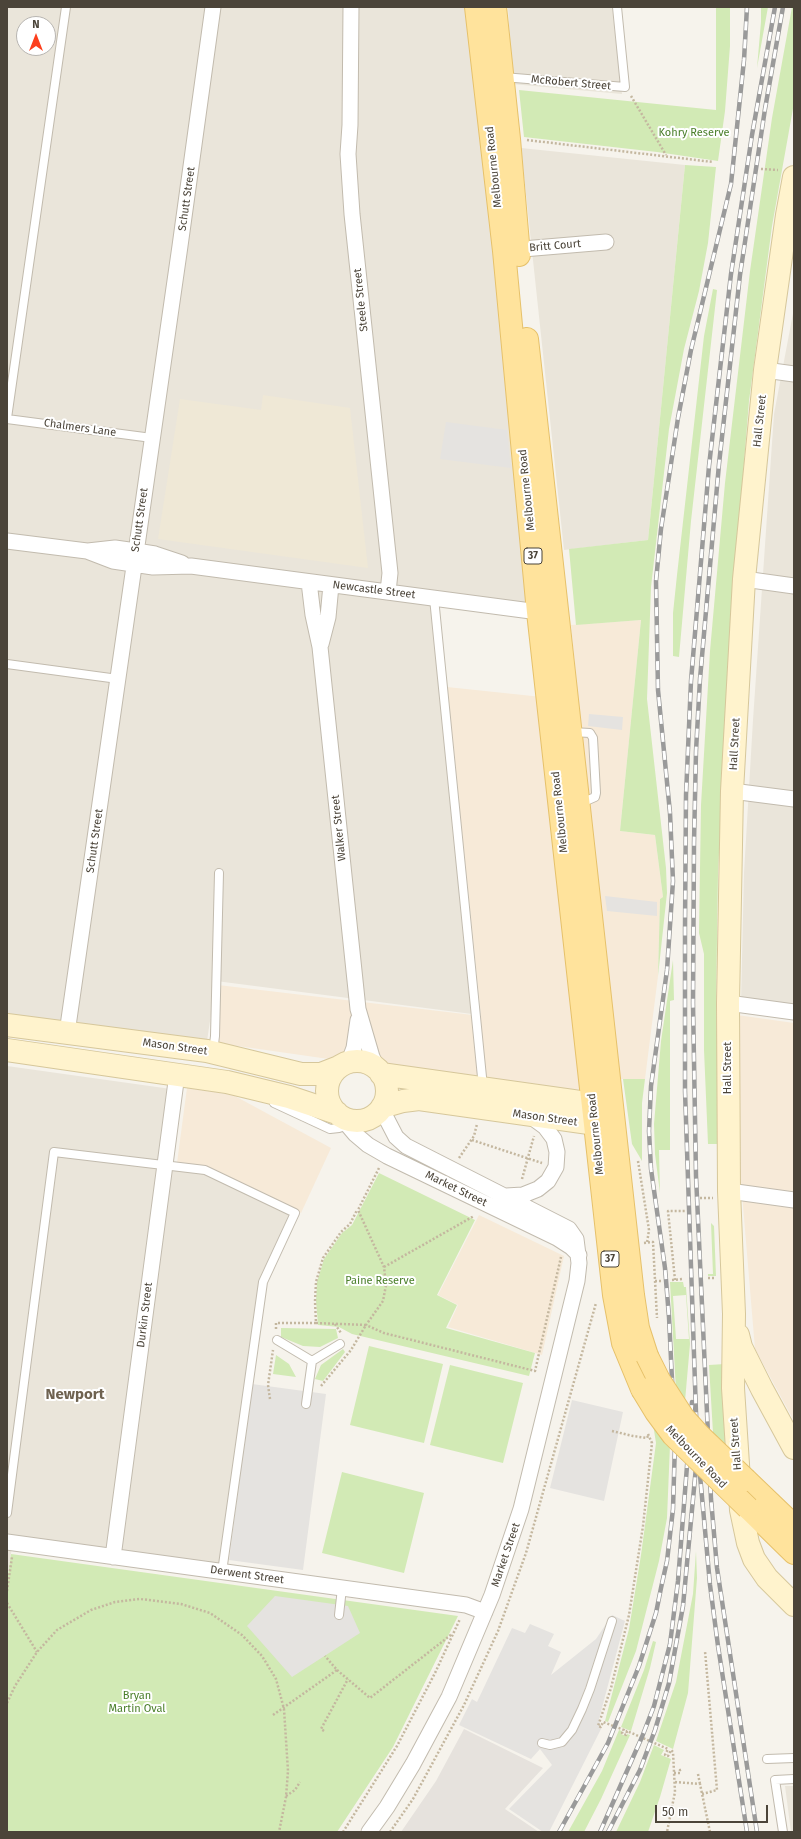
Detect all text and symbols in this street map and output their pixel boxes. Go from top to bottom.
north arrow [16,16,56,56]
text: N [32,18,40,31]
street label: McRobert Street [530,73,612,93]
street label: Melbourne Road [483,125,505,209]
park label: Kohry Reserve [659,126,729,140]
street label: Schutt Street [176,166,198,232]
street label: Britt Court [529,237,581,255]
street label: Steele Street [351,268,371,332]
street label: Hall Street [751,394,769,448]
street label: Chalmers Lane [43,416,117,440]
street label: Melbourne Road [516,448,538,532]
street label: Schutt Street [129,487,151,553]
road number: 37 [524,548,542,564]
street label: Newcastle Street [332,578,416,602]
street label: Hall Street [727,717,743,771]
street label: Melbourne Road [549,770,571,854]
street label: Walker Street [329,794,349,862]
street label: Schutt Street [84,808,106,874]
street label: Mason Street [142,1036,208,1058]
street label: Hall Street [721,1042,735,1094]
street label: Melbourne Road [585,1092,607,1176]
street label: Mason Street [512,1107,578,1129]
street label: Market Street [423,1168,489,1210]
road number: 37 [601,1251,619,1267]
park label: Paine Reserve [345,1274,415,1288]
street label: Durkin Street [134,1282,156,1348]
district label: Newport [46,1386,104,1404]
street label: Hall Street [728,1417,744,1471]
street label: Melbourne Road [663,1423,729,1491]
street label: Market Street [489,1521,523,1589]
street label: Derwent Street [209,1563,285,1587]
park label: Bryan Martin Oval [108,1689,166,1715]
scale bar [657,1797,770,1823]
text: 50 m [662,1805,688,1819]

